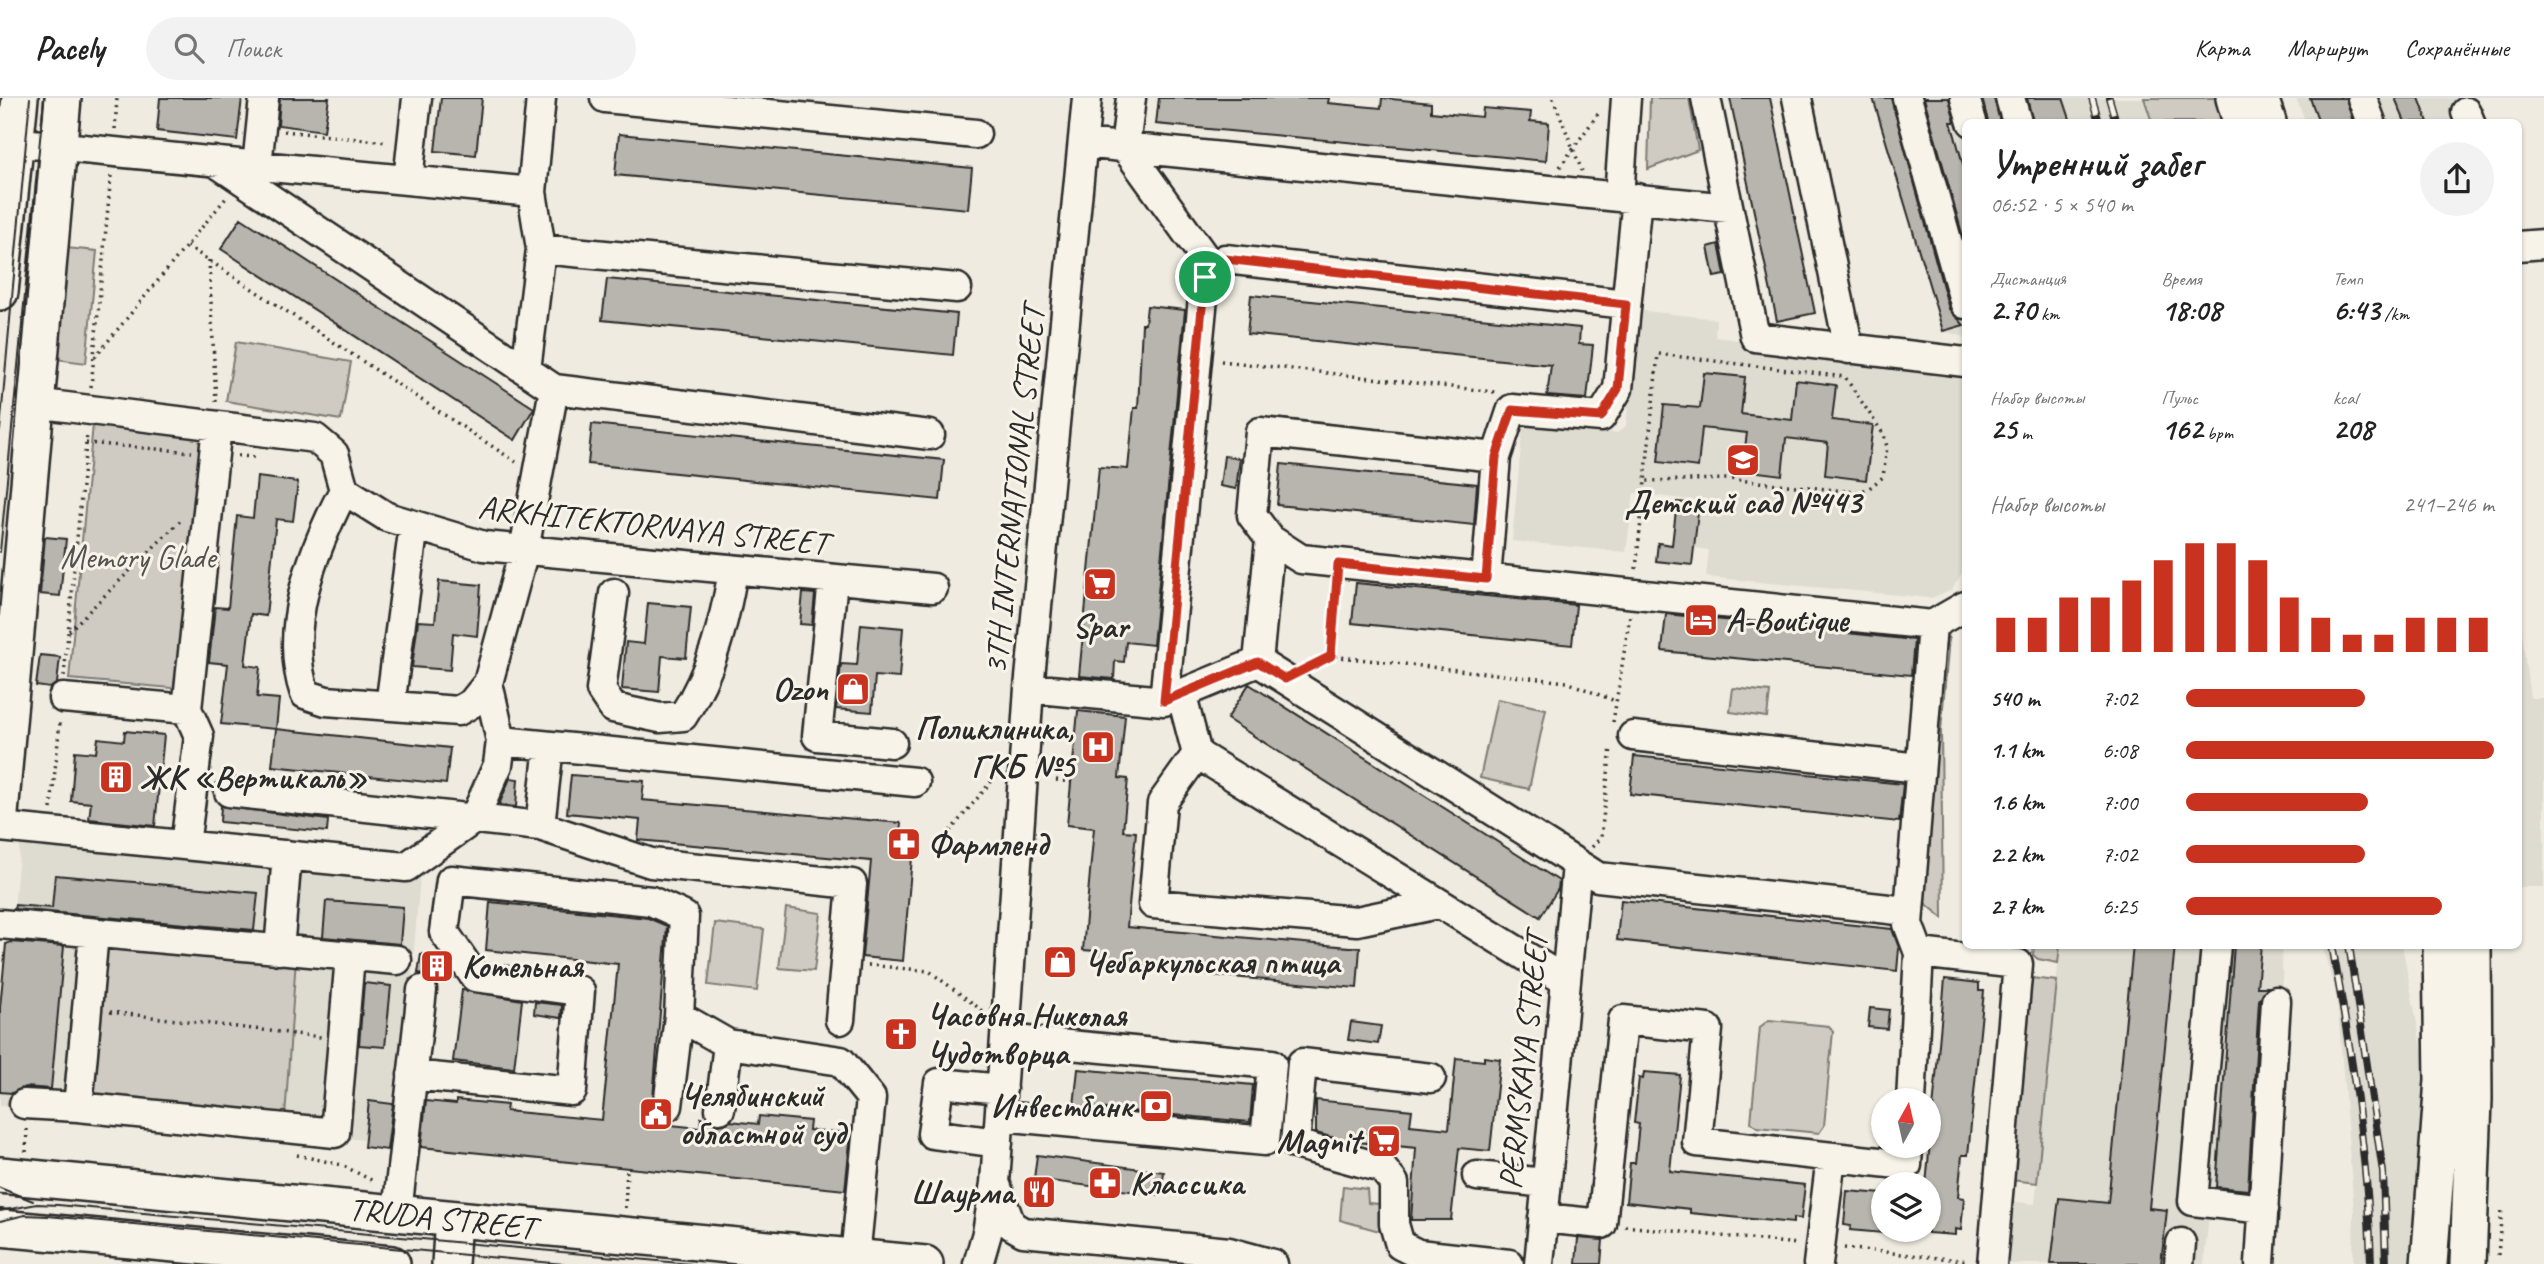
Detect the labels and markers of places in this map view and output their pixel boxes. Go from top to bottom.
pin [1175,247,1235,307]
school or university icon: Детский сад №443 [1724,441,1762,479]
place label: Детский сад №443 [1625,481,1864,523]
supermarket icon: Spar [1081,565,1119,603]
place label: A-Boutique [1726,599,1851,641]
hotel icon: A-Boutique [1682,601,1720,639]
place label: Spar [1072,605,1131,647]
place label: Ozon [773,668,829,710]
shop icon: Ozon [834,670,872,708]
place label: Поликлиника, ГКБ №5 [915,707,1077,787]
hospital icon: Поликлиника, ГКБ №5 [1079,728,1117,766]
place label: ЖК «Вертикаль» [140,756,368,798]
building icon: ЖК «Вертикаль» [97,758,135,796]
place label: Фармленд [928,823,1051,865]
pharmacy icon: Фармленд [885,825,923,863]
place label: Чебаркульская птица [1084,941,1341,983]
shop icon: Чебаркульская птица [1041,943,1079,981]
place label: Котельная [462,945,585,987]
building icon: Котельная [418,947,456,985]
place label: Часовня Николая Чудотворца [926,994,1128,1074]
church icon: Часовня Николая Чудотворца [882,1015,920,1053]
place label: Челябинский областной суд [680,1074,849,1154]
place label: Инвестбанк [991,1085,1135,1127]
bank icon: Инвестбанк [1137,1087,1175,1125]
public building icon: Челябинский областной суд [637,1095,675,1133]
place label: Magnit [1277,1120,1365,1162]
supermarket icon: Magnit [1365,1122,1403,1160]
place label: Классика [1130,1162,1246,1204]
pharmacy icon: Классика [1086,1164,1124,1202]
place label: Шаурма [911,1171,1017,1213]
restaurant icon: Шаурма [1020,1173,1058,1211]

